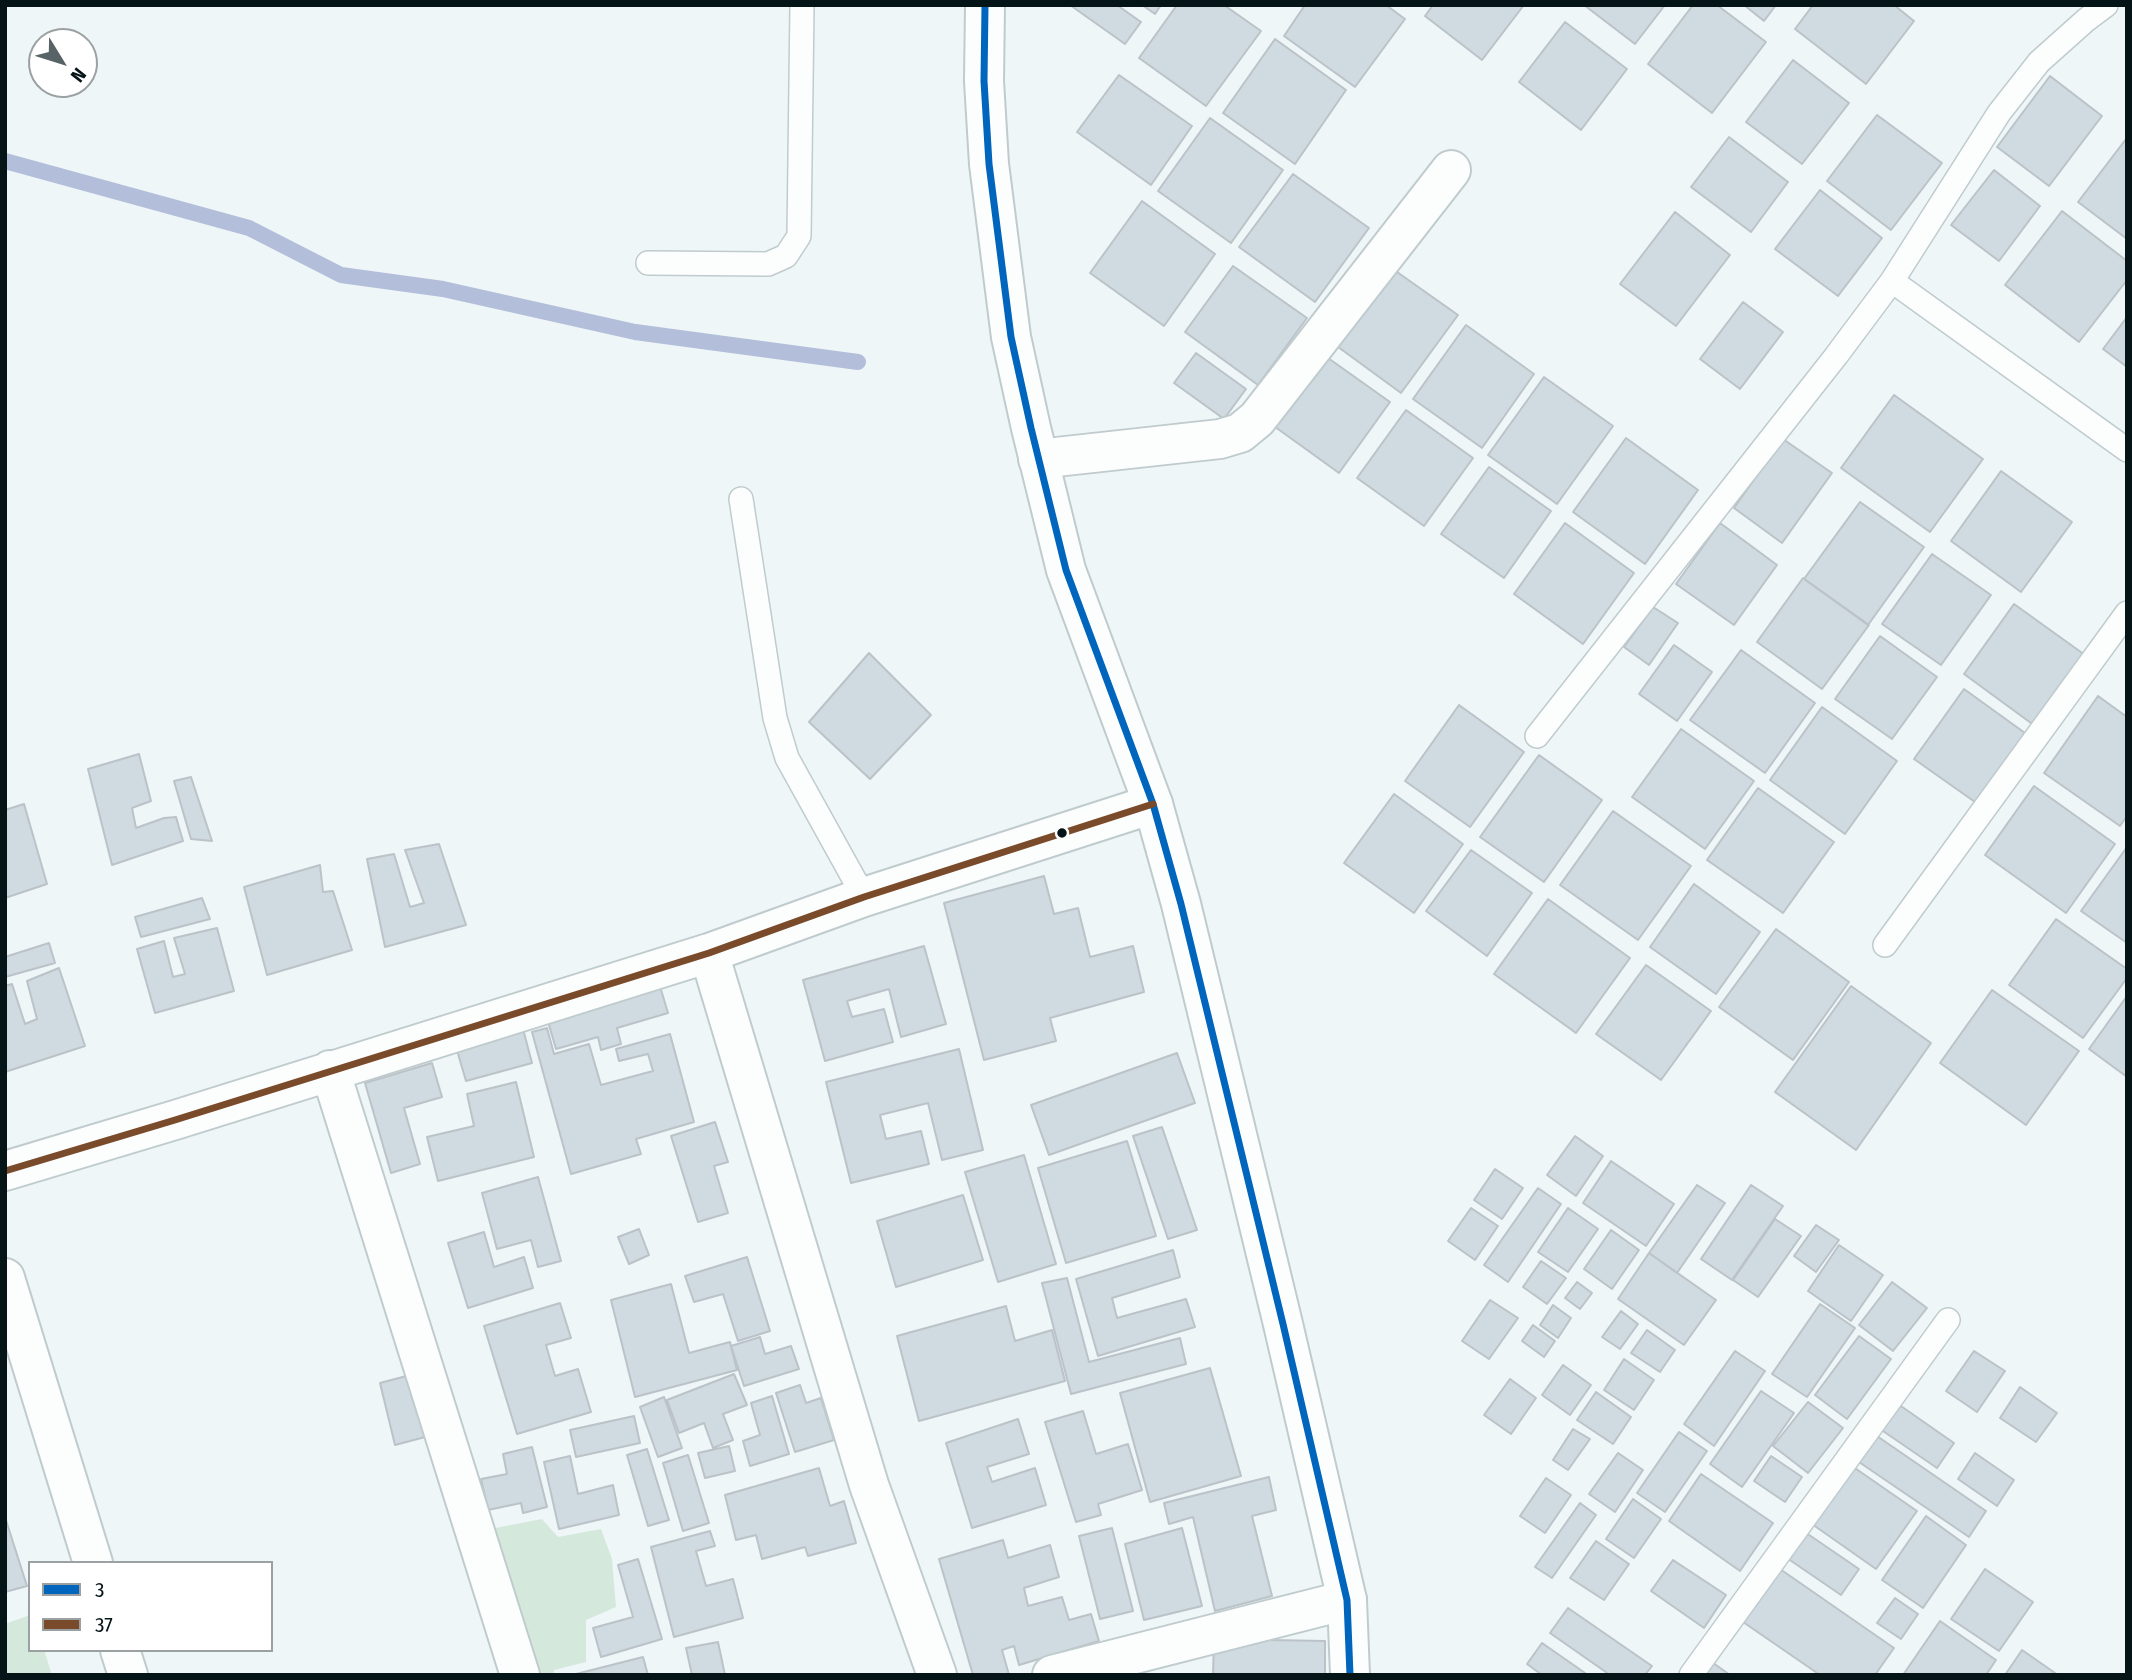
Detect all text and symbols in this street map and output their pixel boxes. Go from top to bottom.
north arrow [28,28,98,98]
text: N [66,63,91,87]
unlabelled marker [1055,826,1069,840]
legend [28,1561,273,1652]
text: 3 [95,1577,104,1603]
text: 37 [95,1612,113,1638]

